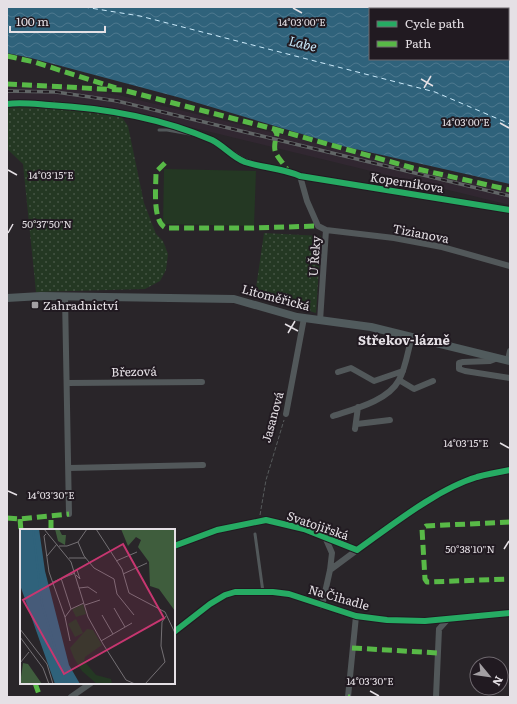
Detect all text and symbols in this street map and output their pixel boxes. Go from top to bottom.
scale bar [10,8,105,34]
legend [369,8,509,60]
text: 100 m [16,12,49,30]
text: 14°03'00"E [278,14,326,29]
text: Cycle path [405,14,465,32]
water label: Labe [287,30,319,56]
text: Path [405,34,431,52]
text: 14°03'00"E [442,114,490,129]
text: 14°03'15"E [28,167,74,182]
street label: Koperníkova [369,167,446,197]
text: 50°37'50"N [22,216,72,231]
street label: Tizianova [391,219,451,247]
street label: U Řeky [304,235,324,277]
street label: Litoměřická [240,279,313,315]
place label: Zahradnictví [43,296,118,314]
marker: Zahradnictví [30,300,40,310]
district label: Střekov-lázně [358,330,450,349]
street label: Březová [111,362,158,380]
street label: Jasanová [257,389,288,445]
text: 14°03'15"E [443,435,489,450]
text: 14°03'30"E [27,487,75,502]
street label: Svatojiřská [285,506,352,544]
inset map [20,529,175,684]
text: 50°38'10"N [445,541,495,556]
street label: Na Čihadle [306,580,372,614]
north arrow [469,656,509,696]
text: 14°03'30"E [346,673,394,688]
text: N [489,673,508,689]

